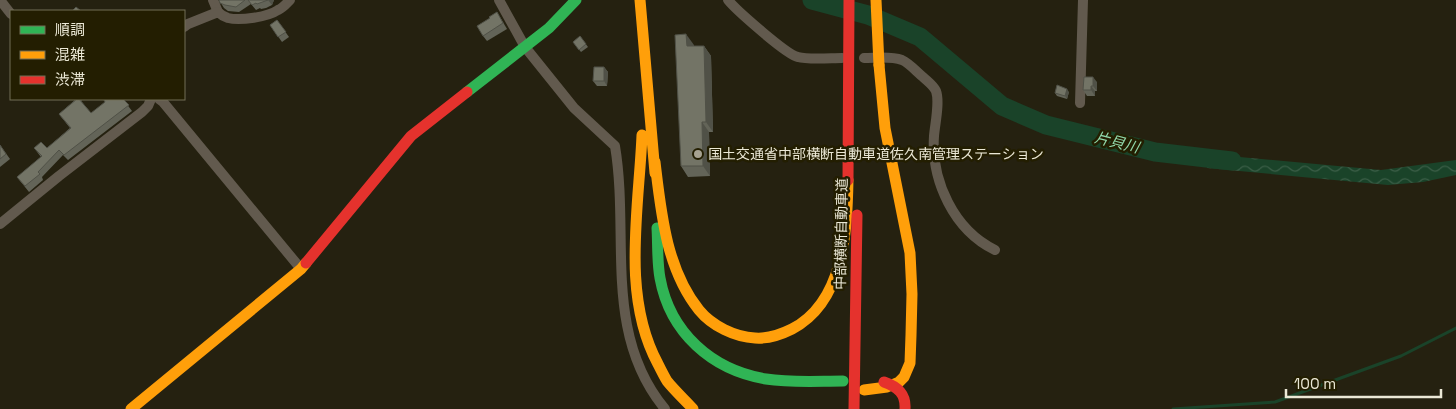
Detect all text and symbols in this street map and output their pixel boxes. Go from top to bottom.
legend [10,10,185,100]
text: 順調 [55,20,85,39]
text: 混雑 [55,45,85,64]
text: 渋滞 [55,70,85,89]
water label: 片貝川 [1093,127,1143,157]
place label: 国土交通省中部横断自動車道佐久南管理ステーション [708,145,1044,163]
marker: 国土交通省中部横断自動車道佐久南管理ステーション [692,148,704,160]
street label: 中部横断自動車道 [831,178,851,290]
scale bar [1286,366,1441,398]
text: 100 m [1294,374,1336,393]

